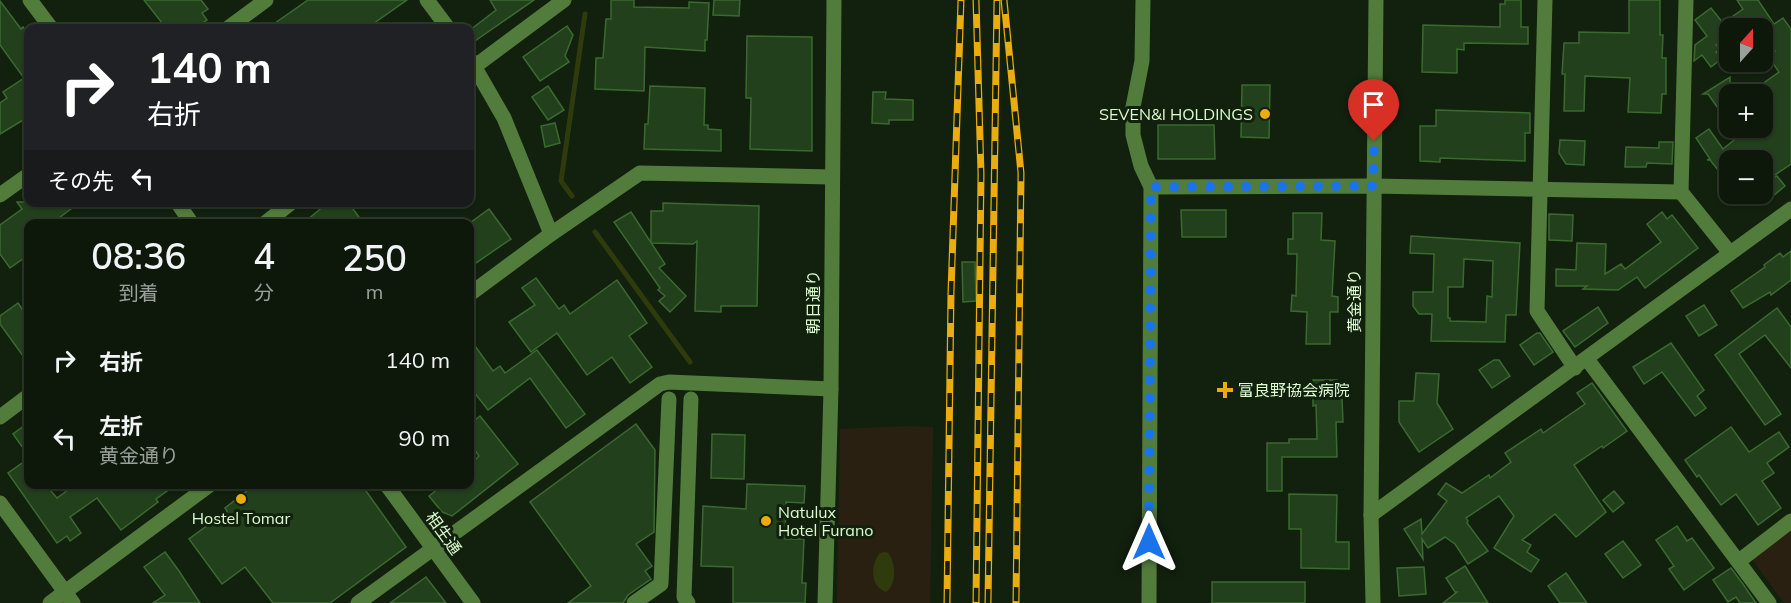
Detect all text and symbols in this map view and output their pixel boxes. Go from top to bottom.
north arrow [1719,18,1773,72]
map controls [1719,18,1773,204]
text: 140 m [147,41,272,94]
icon: right [48,48,126,126]
pin [1348,79,1399,141]
button: + [1719,84,1773,138]
icon: arrive [1357,88,1390,121]
text: 右折 [147,97,201,131]
place label: SEVEN&I HOLDINGS [1099,104,1253,124]
marker: SEVEN&I HOLDINGS [1258,107,1272,121]
button: − [1719,150,1773,204]
icon: left [126,162,159,195]
text: その先 [48,167,114,195]
text: 08:36 [91,233,186,278]
text: 4 [253,233,275,278]
text: 250 [342,235,407,280]
street label: 黄金通り [1344,269,1364,333]
street label: 朝日通り [803,270,823,334]
text: m [366,279,383,304]
text: 到着 [119,280,159,305]
text: 分 [254,280,274,305]
icon: right [48,344,81,377]
text: 140 m [385,346,450,374]
text: 右折 [99,348,143,376]
place label: 富良野協会病院 [1238,380,1350,400]
marker: 富良野協会病院 [1216,381,1234,399]
text: 左折 [99,412,143,440]
icon: left [48,422,81,455]
text: 90 m [399,424,450,452]
text: 黄金通り [99,443,179,468]
marker: Hostel Tomar [234,492,248,506]
place label: Natulux Hotel Furano [778,502,873,540]
place label: Hostel Tomar [192,508,290,528]
street label: 相生通 [422,508,466,558]
position arrow [1117,510,1181,574]
marker: Natulux Hotel Furano [759,514,773,528]

